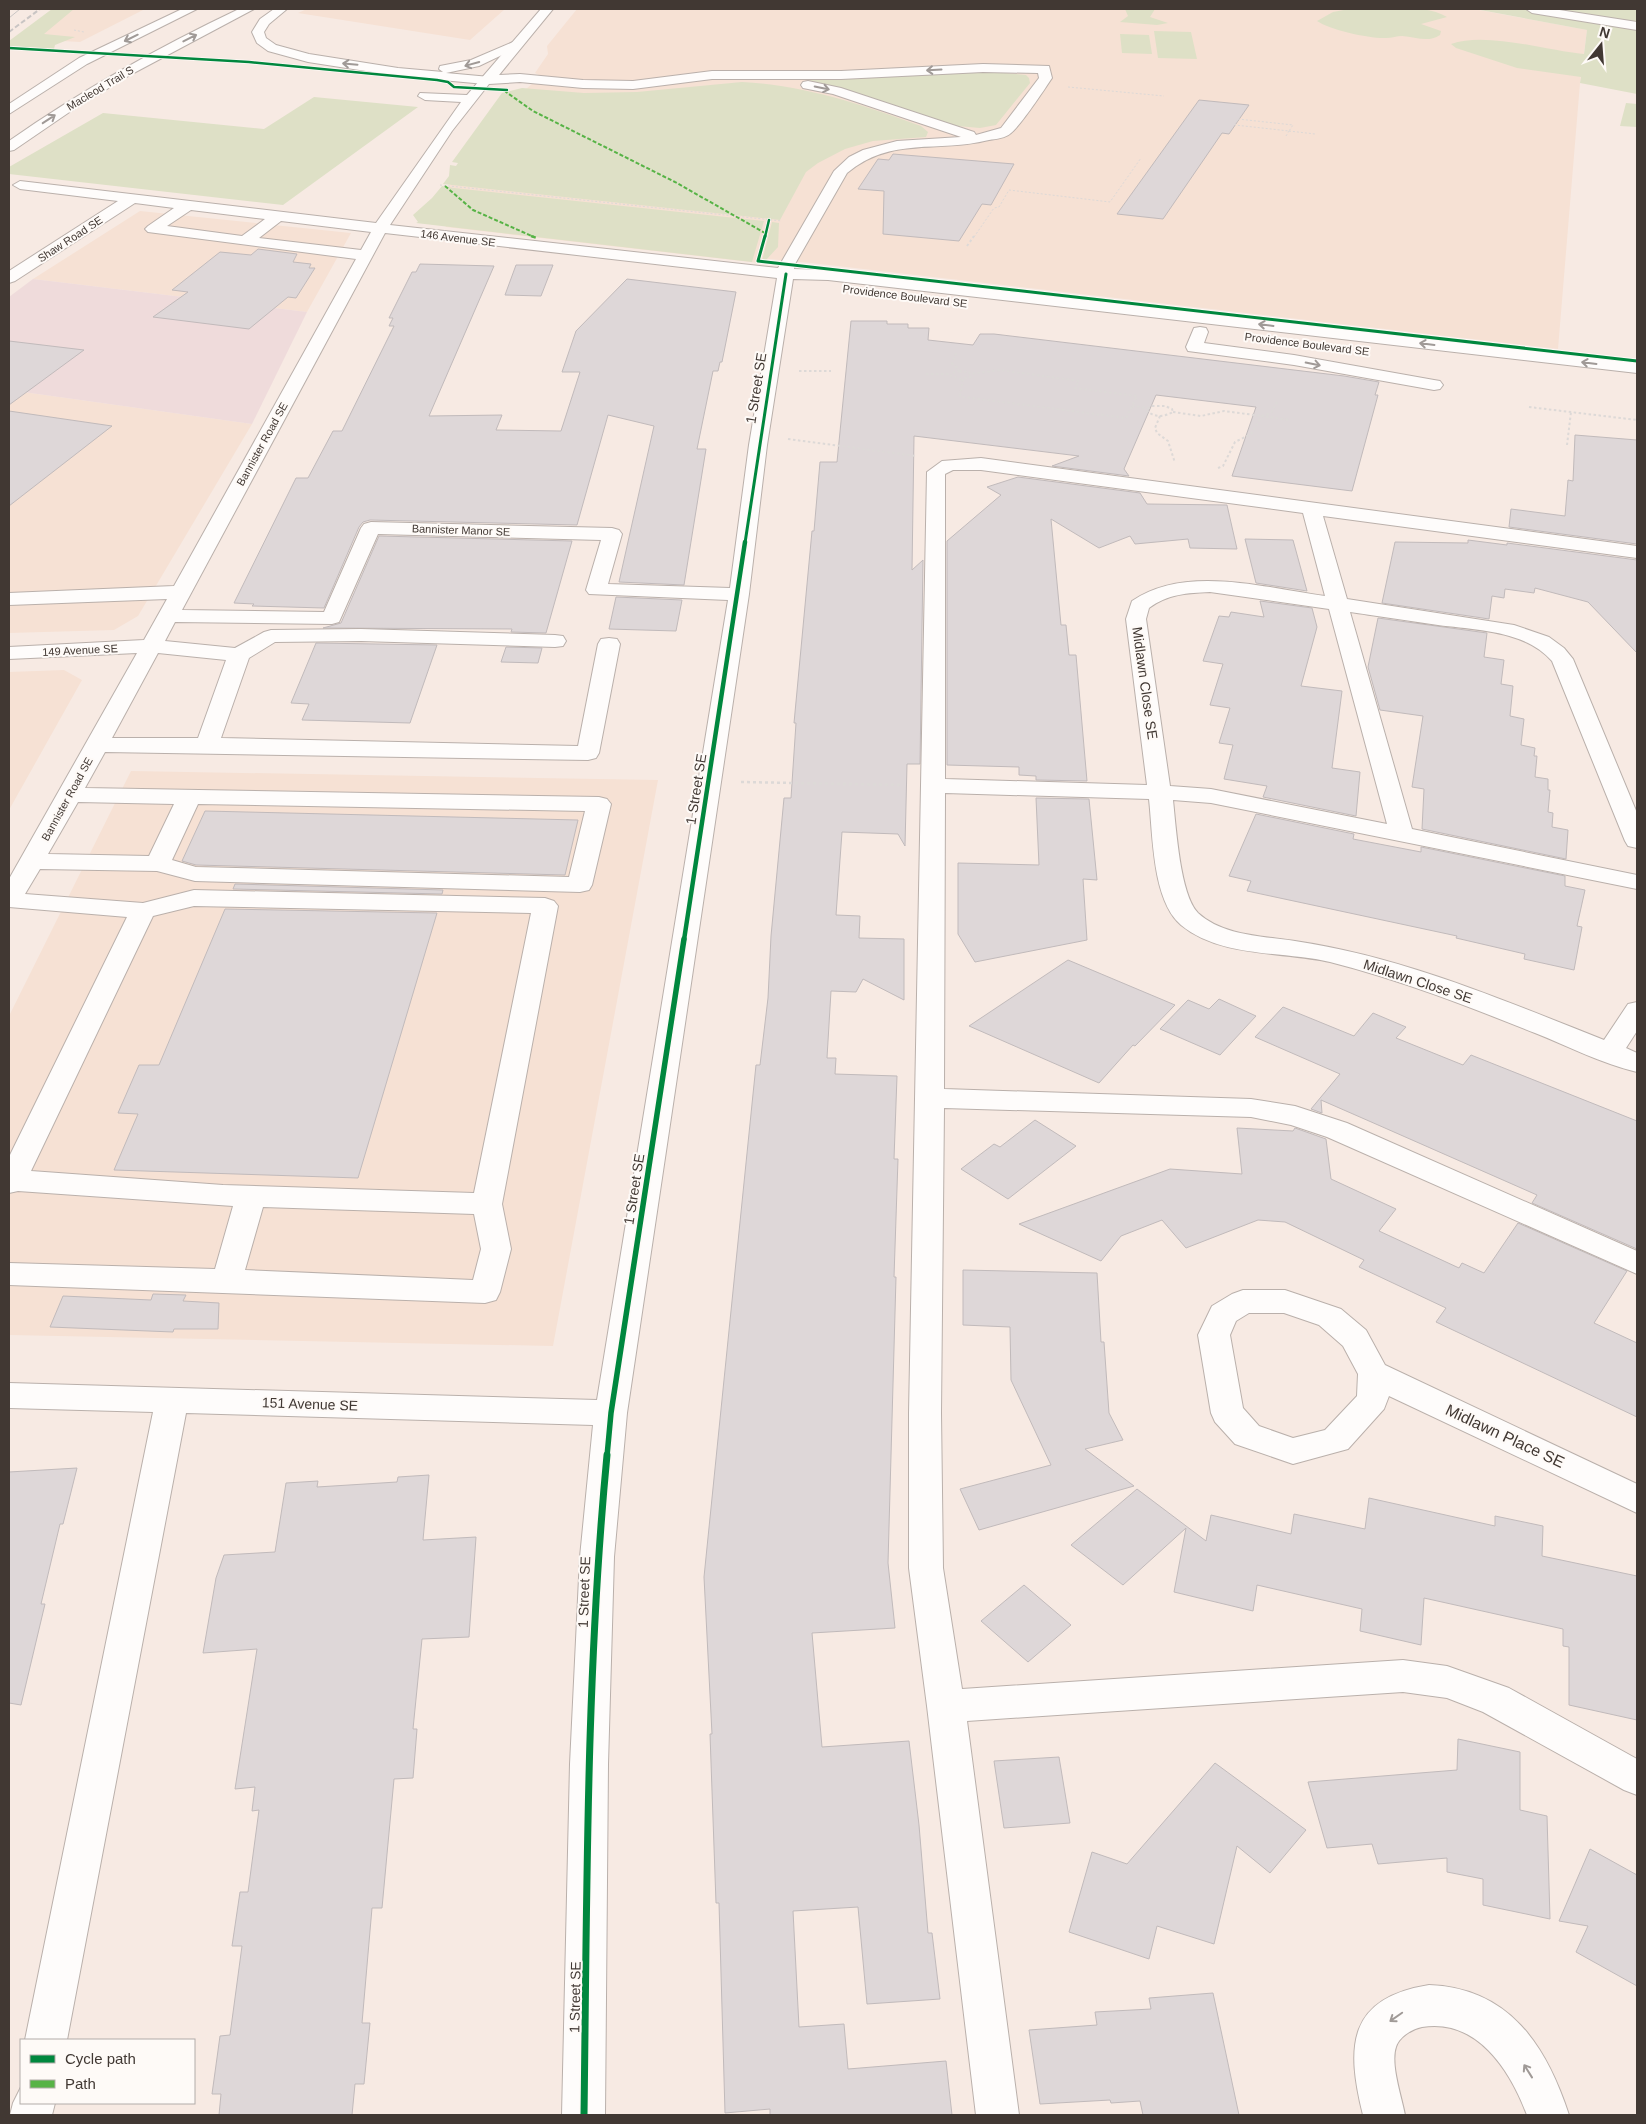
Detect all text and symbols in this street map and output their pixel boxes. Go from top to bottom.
north arrow [1576,20,1626,70]
text: N [1598,23,1612,42]
one-way arrow [182,33,197,43]
one-way arrow [124,34,139,43]
one-way arrow [464,59,480,69]
one-way arrow [342,60,358,69]
street label: Macleod Trail S [64,63,136,113]
one-way arrow [926,66,942,75]
one-way arrow [813,84,829,93]
one-way arrow [42,114,56,124]
street label: Shaw Road SE [35,214,105,264]
street label: 146 Avenue SE [420,227,496,249]
street label: Providence Boulevard SE [842,282,968,310]
one-way arrow [1258,320,1274,330]
street label: Providence Boulevard SE [1244,330,1370,358]
one-way arrow [1420,339,1436,349]
street label: 1 Street SE [742,351,770,425]
one-way arrow [1581,358,1597,368]
one-way arrow [1304,359,1320,369]
street label: Bannister Road SE [234,400,290,488]
street label: Bannister Manor SE [412,522,510,538]
street label: Midlawn Close SE [1129,626,1161,740]
street label: 149 Avenue SE [42,642,118,658]
street label: 1 Street SE [682,752,710,826]
street label: Bannister Road SE [39,755,95,843]
street label: Midlawn Close SE [1362,956,1474,1006]
street label: 1 Street SE [620,1152,648,1226]
street label: 151 Avenue SE [262,1394,358,1414]
street label: Midlawn Place SE [1443,1401,1567,1471]
street label: 1 Street SE [575,1556,593,1628]
street label: 1 Street SE [566,1961,584,2033]
one-way arrow [1389,2012,1403,2022]
legend [20,2039,195,2104]
text: Cycle path [65,2050,136,2067]
one-way arrow [1523,2064,1533,2078]
text: Path [65,2075,96,2092]

